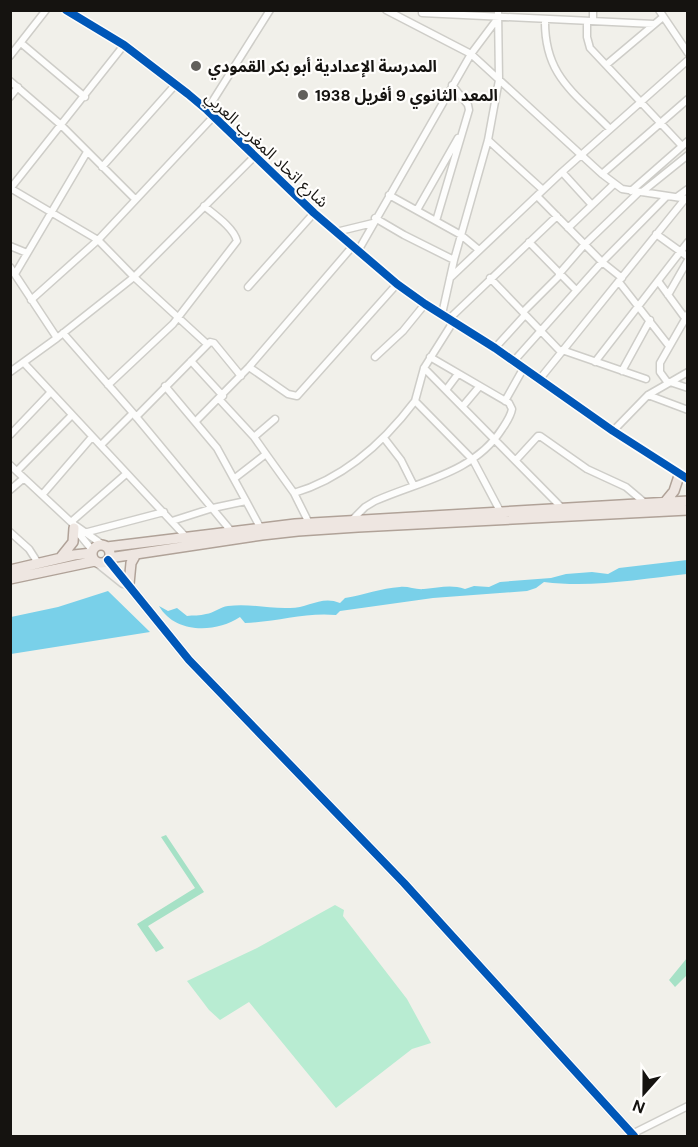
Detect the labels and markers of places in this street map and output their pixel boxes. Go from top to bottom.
place label: المدرسة الإعدادية أبو بكر القمودي [208,56,437,80]
marker: المدرسة الإعدادية أبو بكر القمودي [189,59,203,73]
place label: المعد الثانوي 9 أفريل 1938 [315,85,498,109]
marker: المعد الثانوي 9 أفريل 1938 [296,88,310,102]

